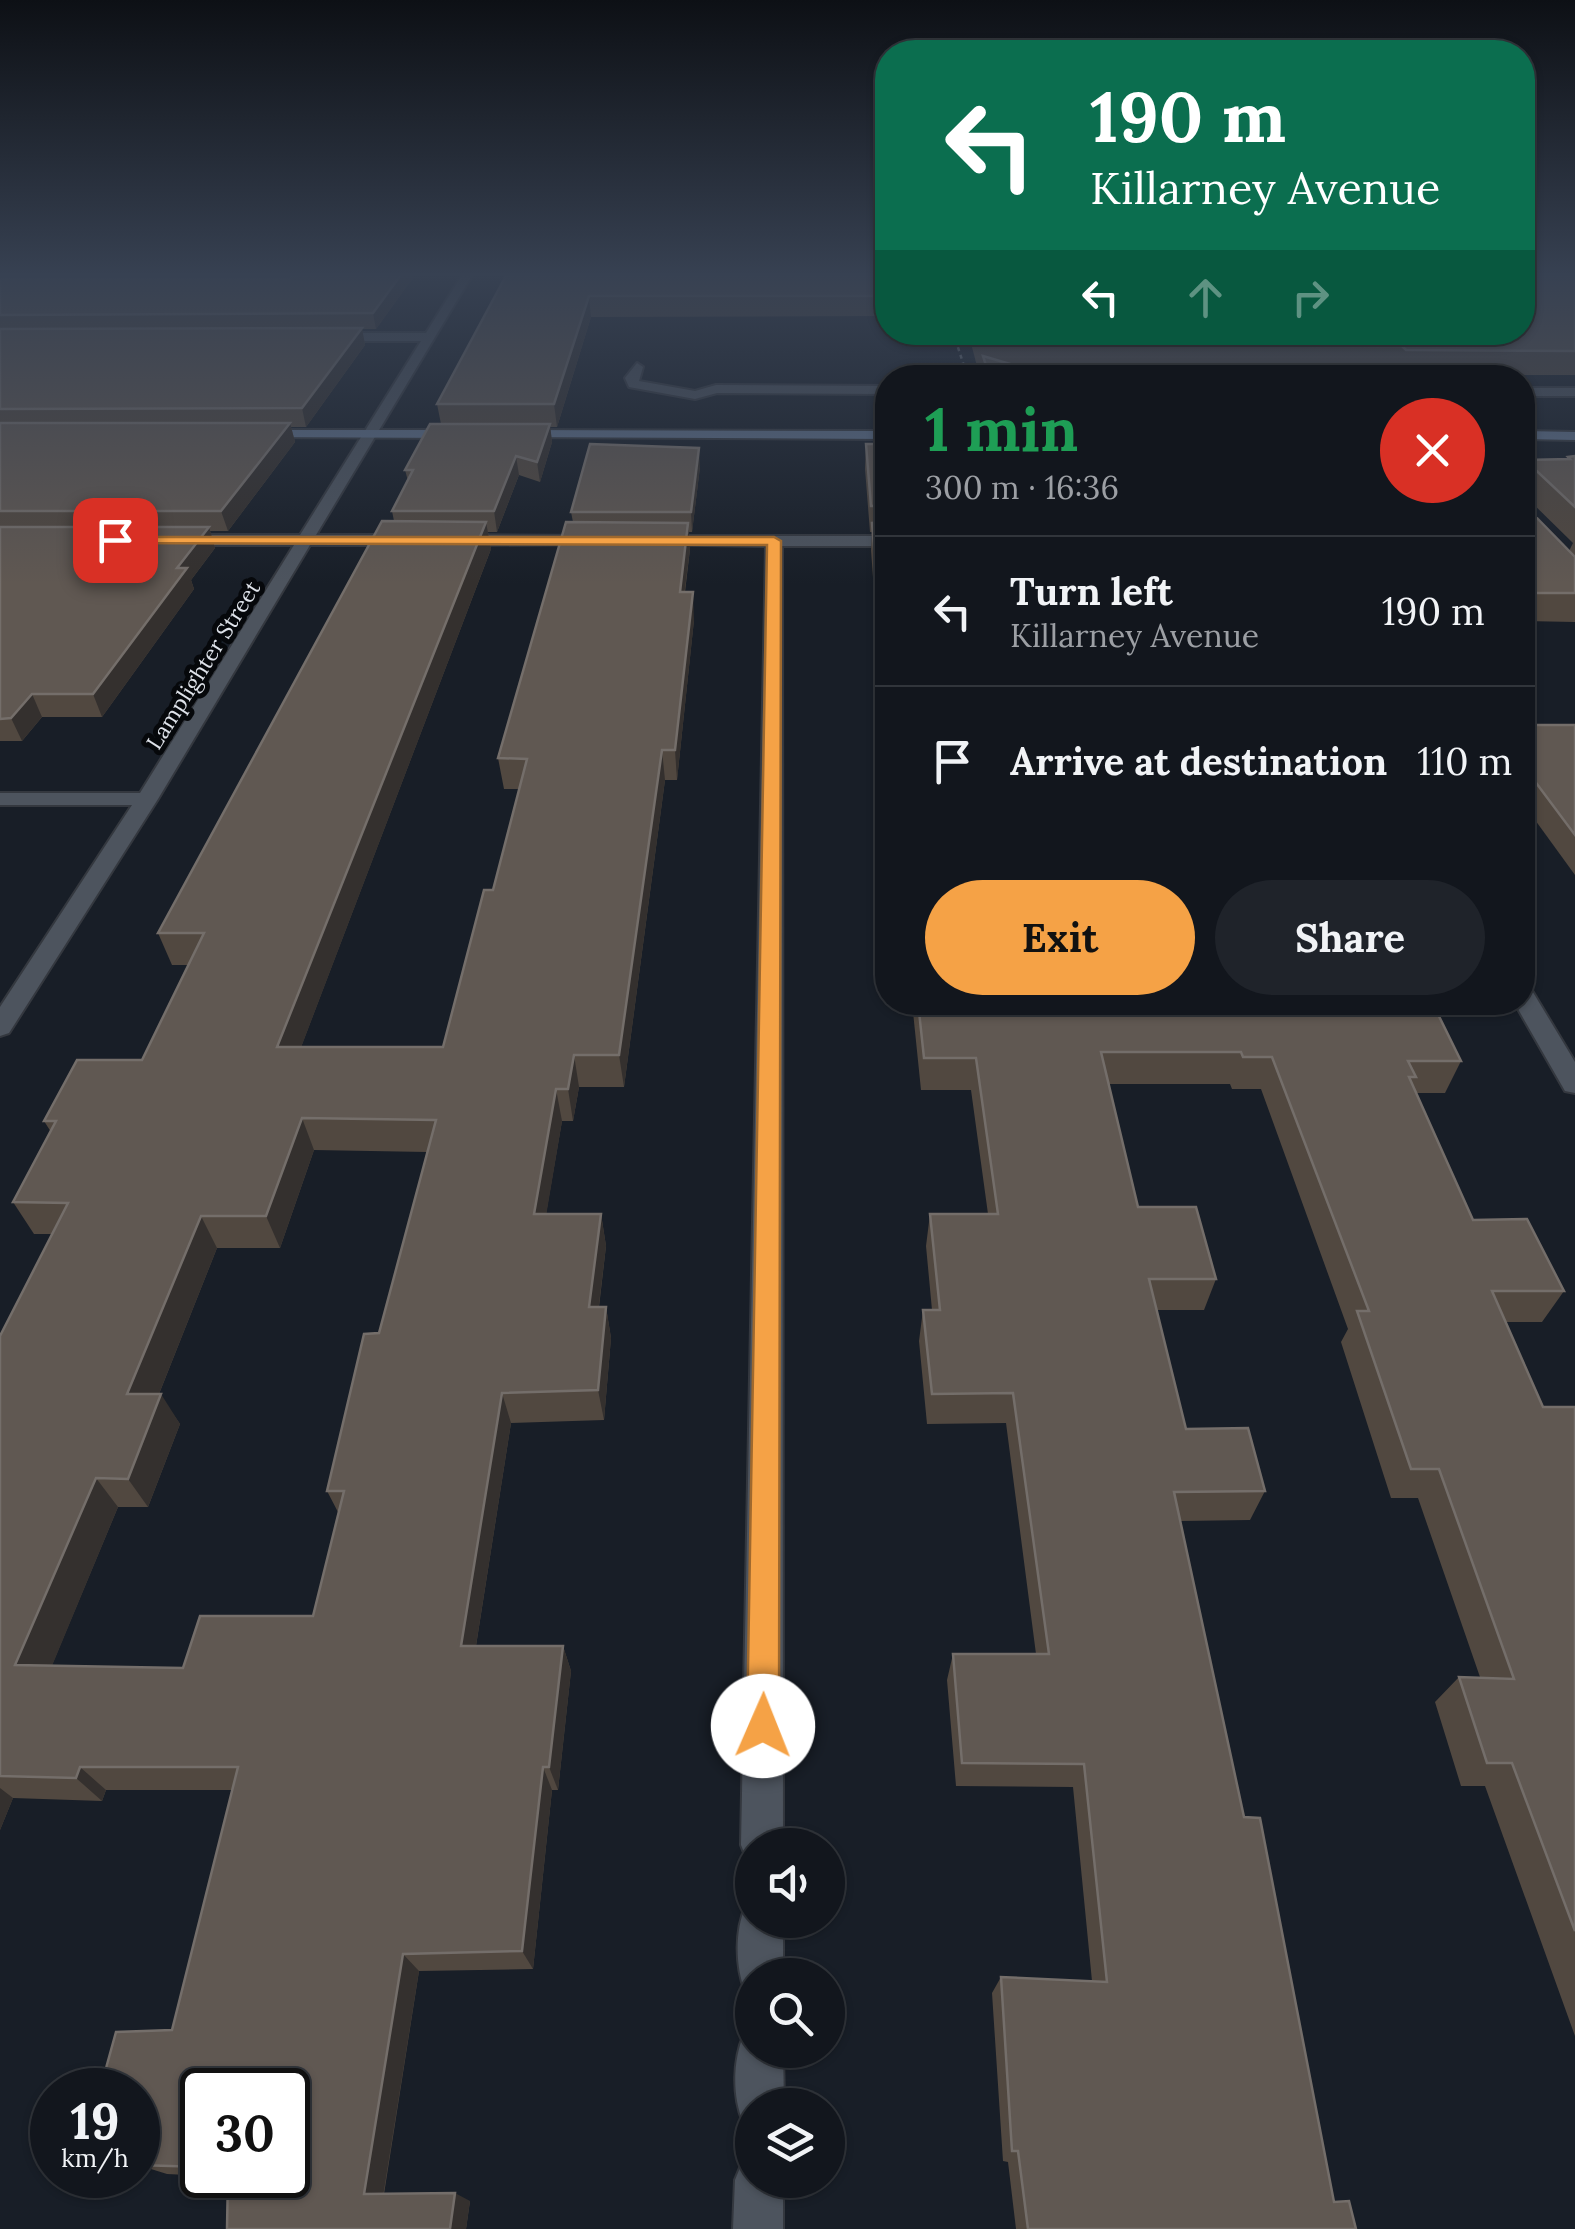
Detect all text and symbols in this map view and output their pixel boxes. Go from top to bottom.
text: 190 m [1090,72,1286,161]
icon: left [925,80,1055,210]
text: Killarney Avenue [1090,159,1440,216]
icon: left [1073,270,1128,325]
icon: ahead [1178,270,1233,325]
icon: right [1283,270,1338,325]
text: 1 min [925,391,1078,467]
button: close [1380,398,1485,503]
text: 300 m · 16:36 [925,467,1119,508]
pin [73,498,158,583]
icon: arrive [88,513,143,568]
text: Turn left [1010,567,1173,615]
street label: Lamplighter Street [140,575,266,754]
icon: left [925,584,980,639]
text: 190 m [1382,587,1485,635]
text: Killarney Avenue [1010,615,1259,656]
icon: arrive [925,734,980,789]
text: Arrive at destination [1010,737,1387,785]
text: 110 m [1417,737,1512,785]
button: Exit [925,880,1195,995]
button: Share [1215,880,1485,995]
position arrow [711,1674,815,1778]
map controls [735,1828,845,2198]
button: sound [735,1828,845,1938]
button: search [735,1958,845,2068]
speed limit sign: 30 [180,2068,310,2198]
button: layers [735,2088,845,2198]
text: 19 [70,2089,120,2153]
text: km/h [61,2142,129,2174]

